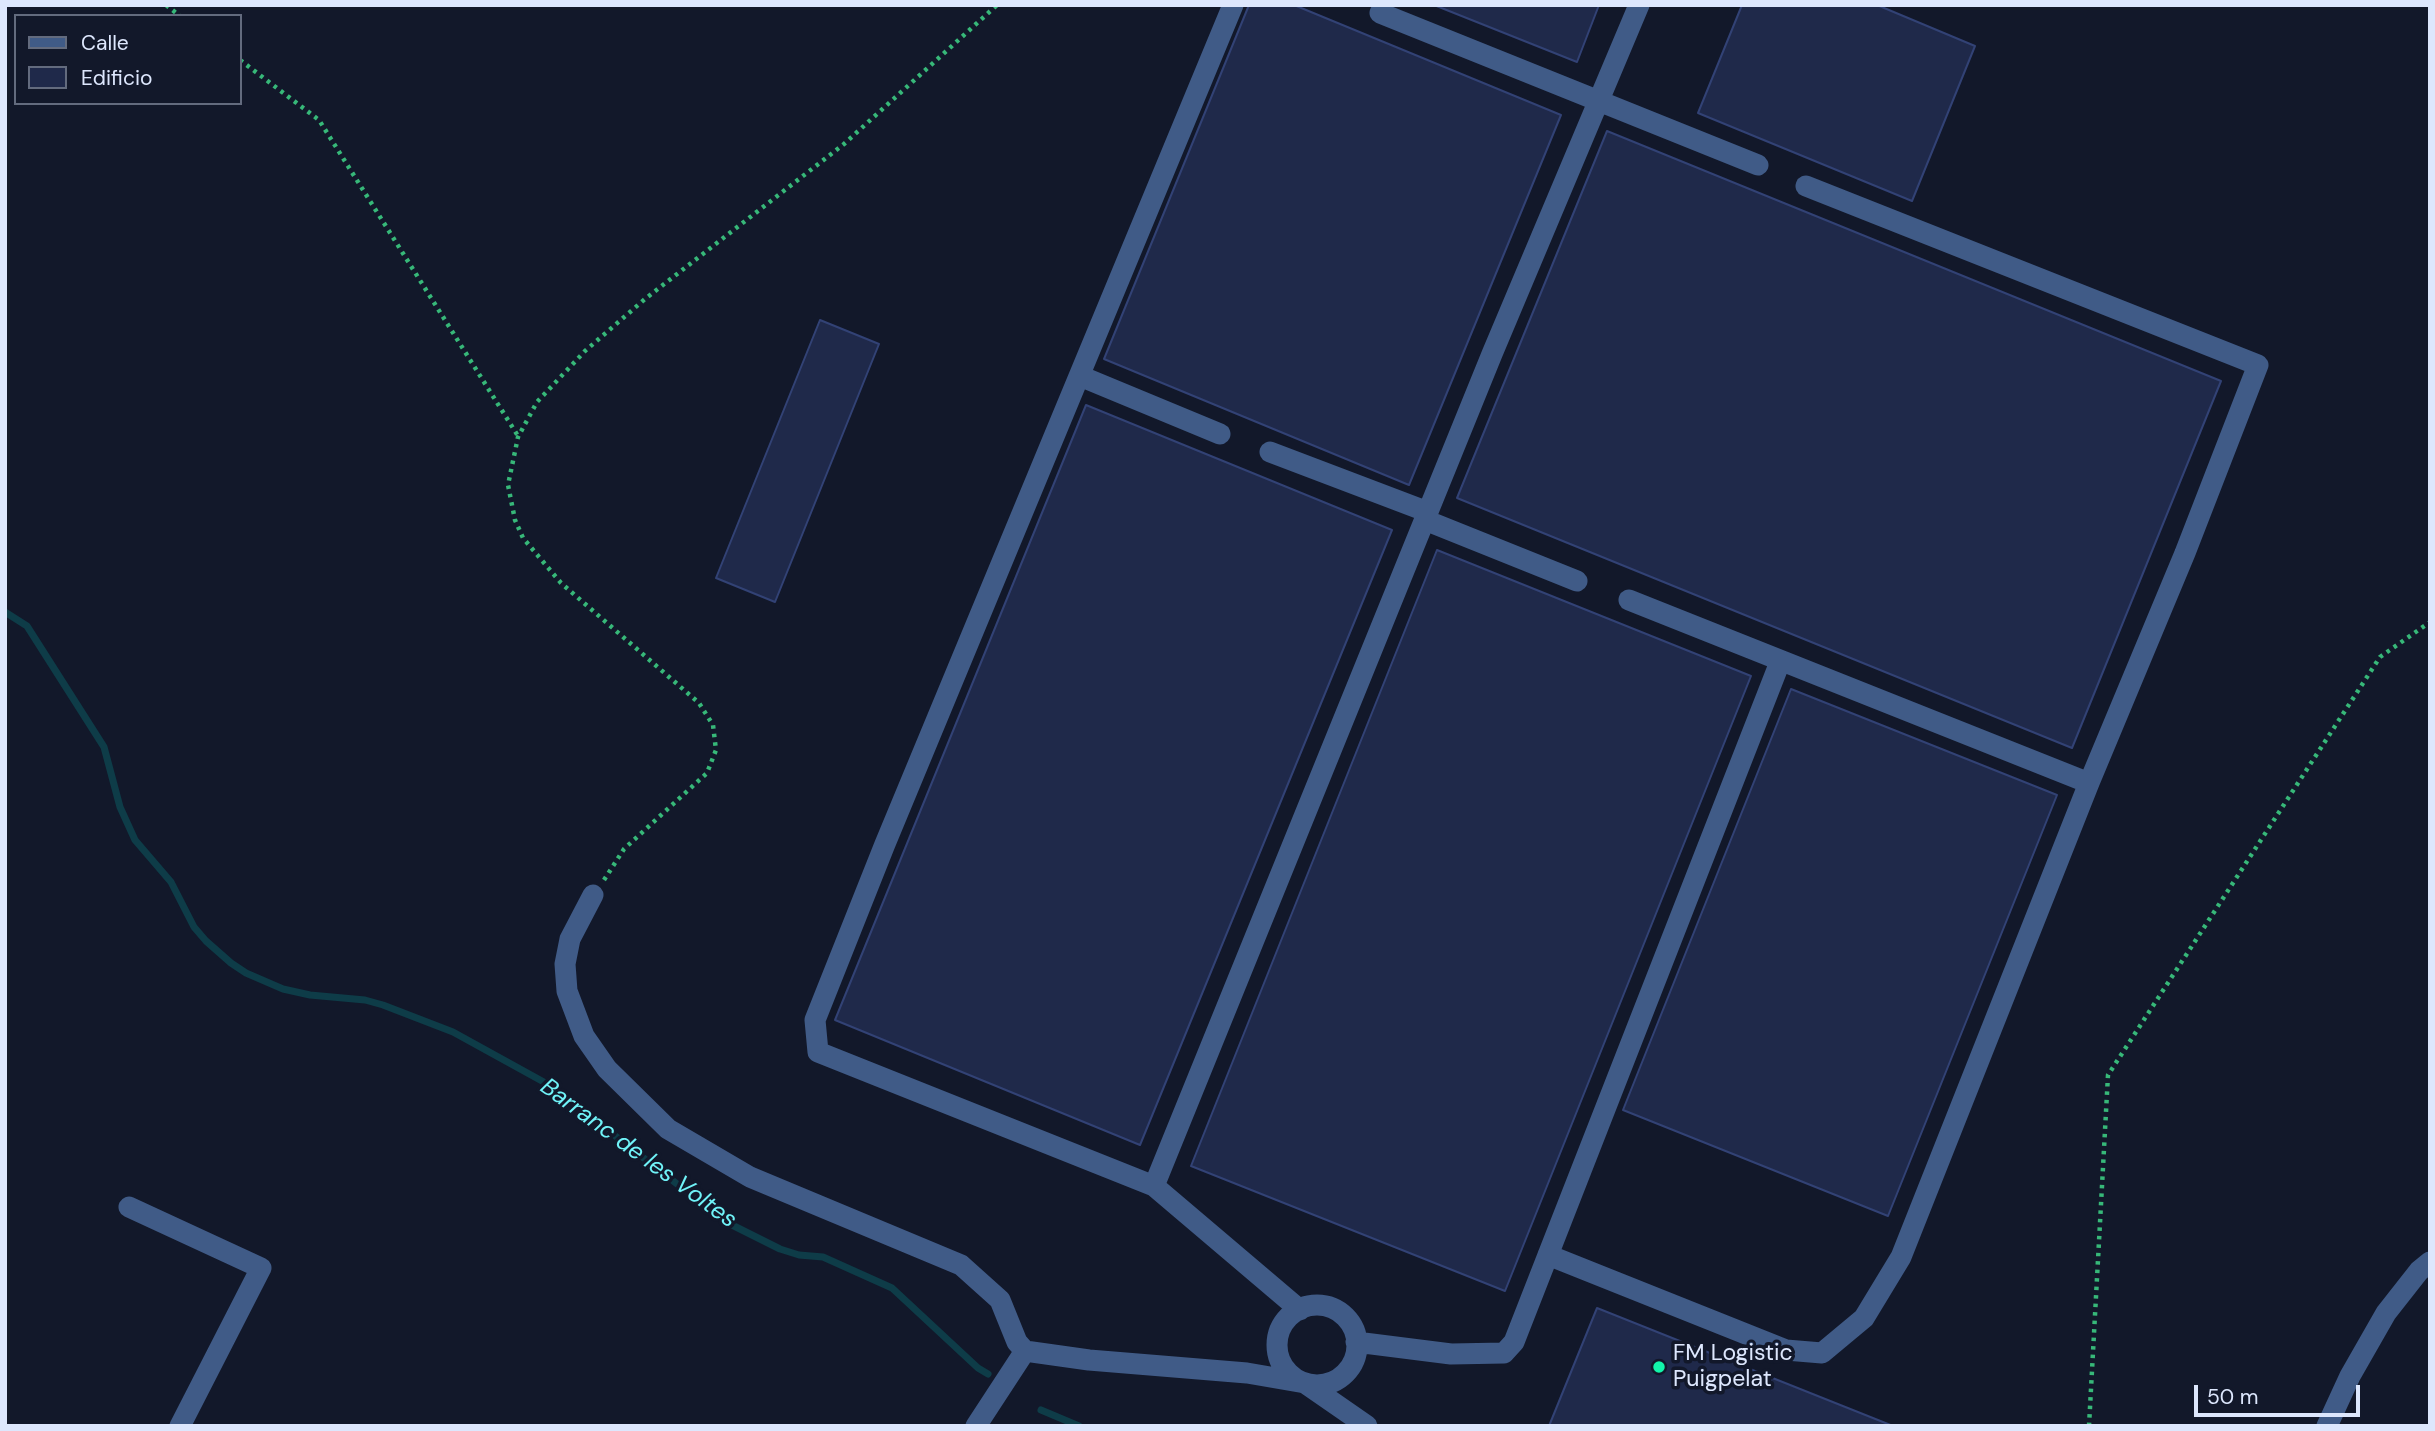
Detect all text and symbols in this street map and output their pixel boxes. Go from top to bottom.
legend [14,14,242,105]
text: Calle [81,29,129,57]
text: Edificio [81,64,152,92]
water label: Barranc de les Voltes [534,1073,742,1235]
place label: FM Logistic Puigpelat [1673,1340,1793,1394]
marker: FM Logistic Puigpelat [1651,1359,1667,1375]
scale bar [2197,1372,2363,1416]
text: 50 m [2207,1383,2258,1411]

